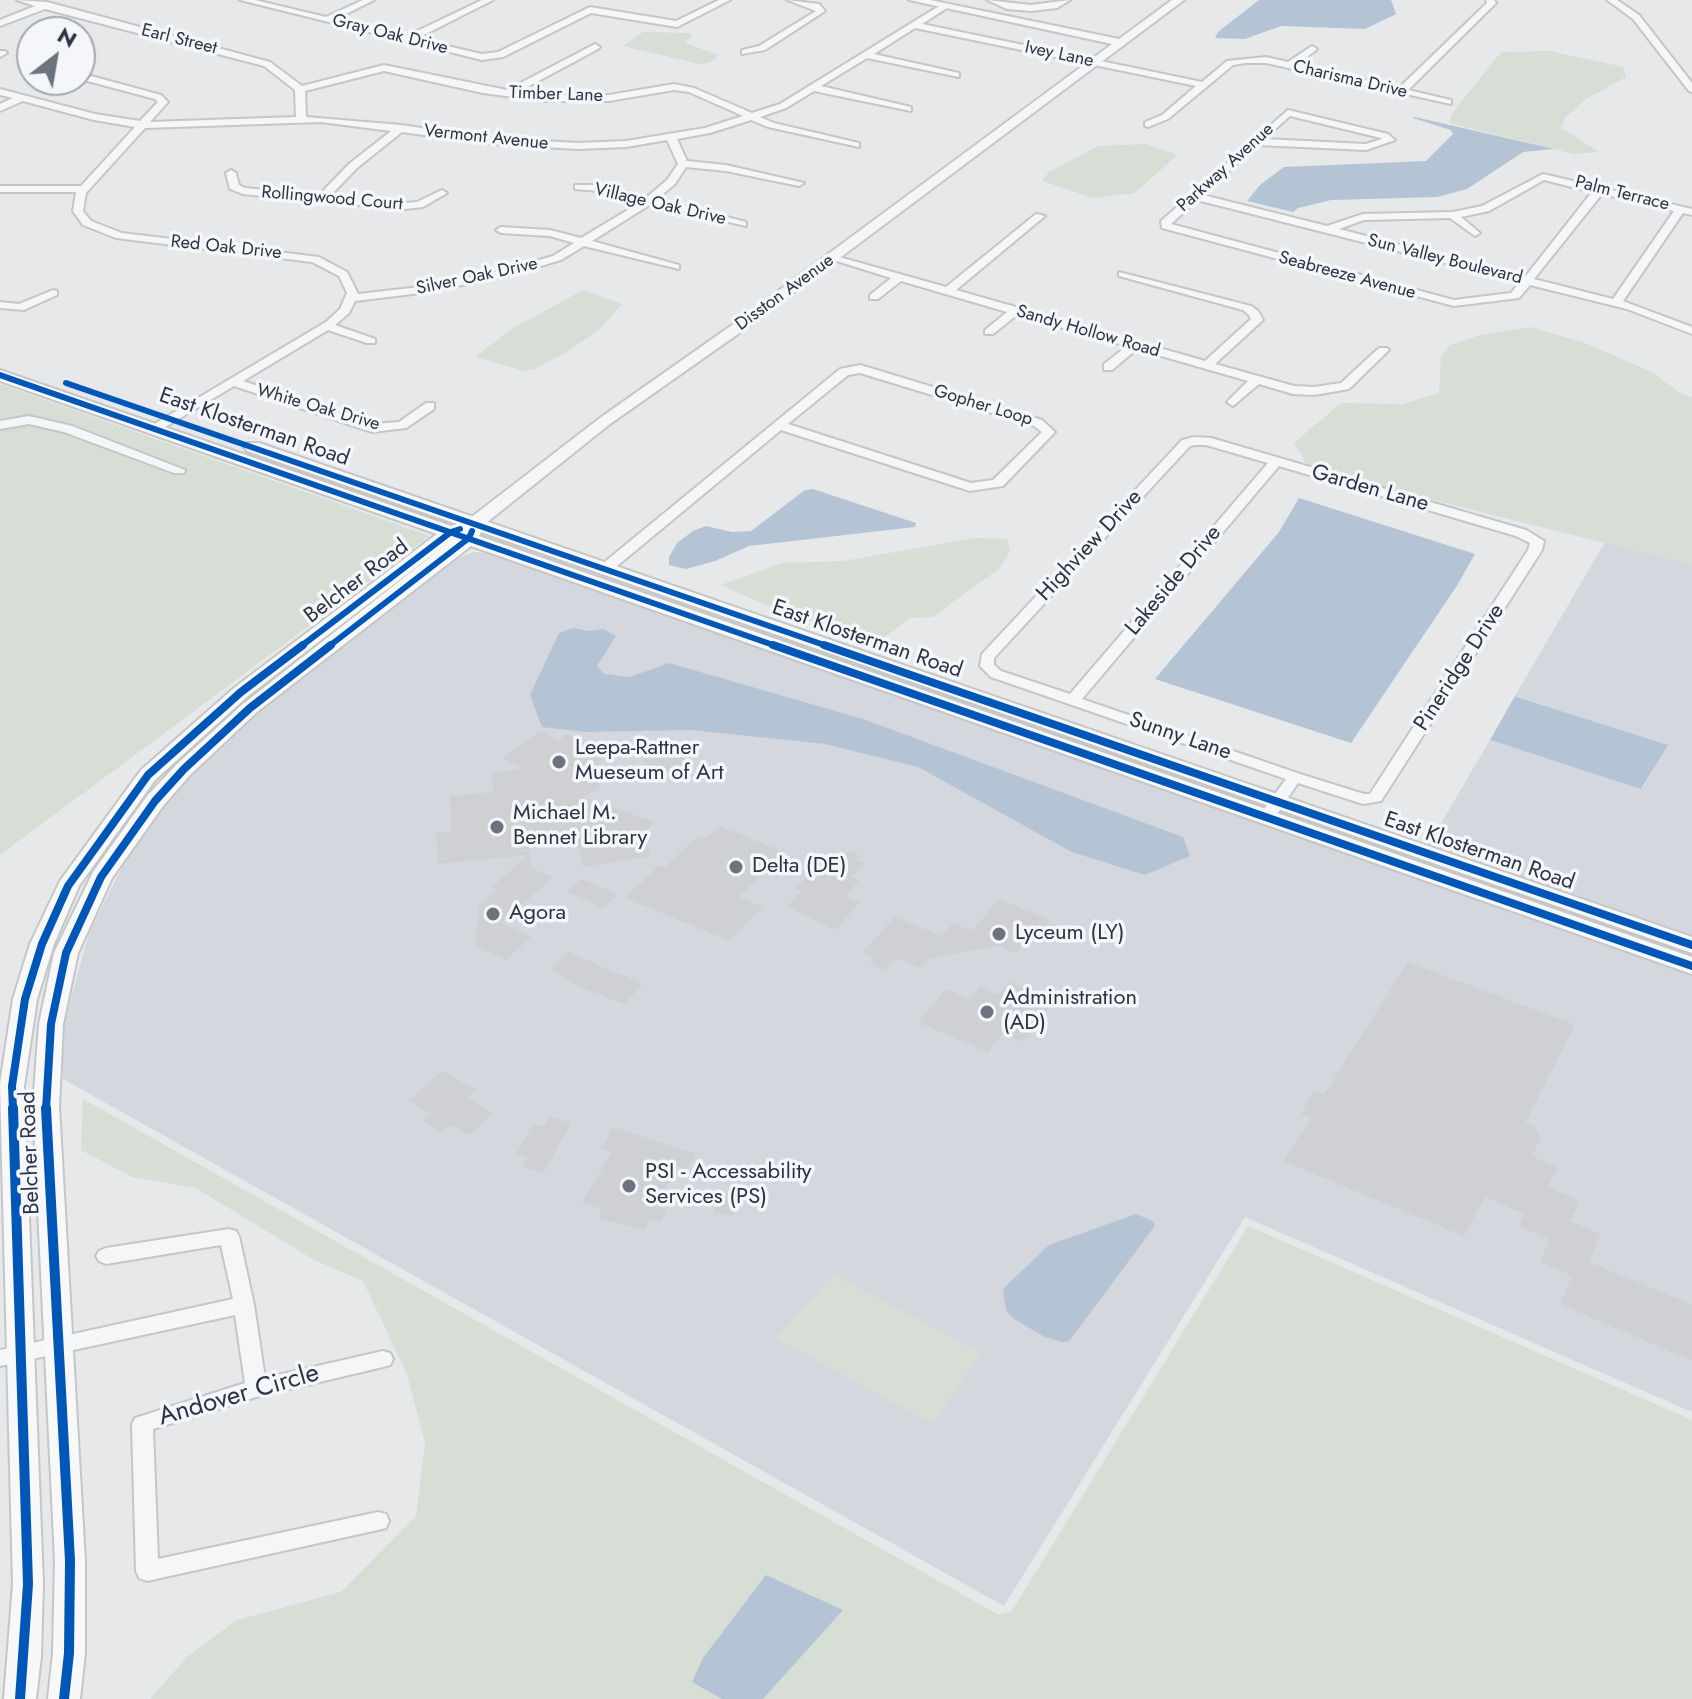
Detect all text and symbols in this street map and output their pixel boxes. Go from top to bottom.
street label: Gray Oak Drive [330,10,450,60]
north arrow [16,16,96,96]
text: N [52,19,83,55]
street label: Earl Street [139,20,219,60]
street label: Ivey Lane [1023,37,1095,73]
street label: Charisma Drive [1291,56,1409,104]
street label: Timber Lane [509,83,603,107]
street label: Parkway Avenue [1173,119,1279,217]
street label: Vermont Avenue [423,121,549,155]
street label: Palm Terrace [1573,172,1671,216]
street label: Village Oak Drive [592,179,728,231]
street label: Rollingwood Court [260,182,404,216]
street label: Sun Valley Boulevard [1365,230,1525,290]
street label: Red Oak Drive [170,231,282,265]
street label: Seabreeze Avenue [1276,247,1418,305]
street label: Disston Avenue [732,250,838,336]
street label: Silver Oak Drive [414,254,540,300]
street label: Sandy Hollow Road [1014,301,1162,363]
street label: White Oak Drive [254,380,382,436]
street label: Gopher Loop [931,381,1035,431]
street label: East Klosterman Road [155,383,353,473]
street label: Garden Lane [1308,460,1432,518]
street label: Highview Drive [1032,485,1148,607]
street label: Lakeside Drive [1120,521,1228,641]
street label: Belcher Road [300,534,414,630]
street label: East Klosterman Road [768,595,966,685]
street label: Pineridge Drive [1409,600,1511,736]
street label: Sunny Lane [1125,707,1235,767]
place label: Leepa-Rattner Mueseum of Art [575,736,723,788]
marker: Leepa-Rattner Mueseum of Art [550,753,568,771]
place label: Michael M. Bennet Library [513,801,647,852]
street label: East Klosterman Road [1380,807,1578,897]
marker: Michael M. Bennet Library [488,818,506,836]
place label: Delta (DE) [752,854,847,880]
marker: Delta (DE) [727,858,745,876]
place label: Agora [509,901,566,927]
marker: Agora [484,905,502,923]
place label: Lyceum (LY) [1015,921,1125,947]
marker: Lyceum (LY) [990,925,1008,943]
place label: Administration (AD) [1003,986,1137,1038]
marker: Administration (AD) [978,1003,996,1021]
street label: Belcher Road [16,1091,46,1215]
place label: PSI - Accessability Services (PS) [645,1160,812,1212]
marker: PSI - Accessability Services (PS) [620,1177,638,1195]
street label: Andover Circle [155,1358,323,1434]

